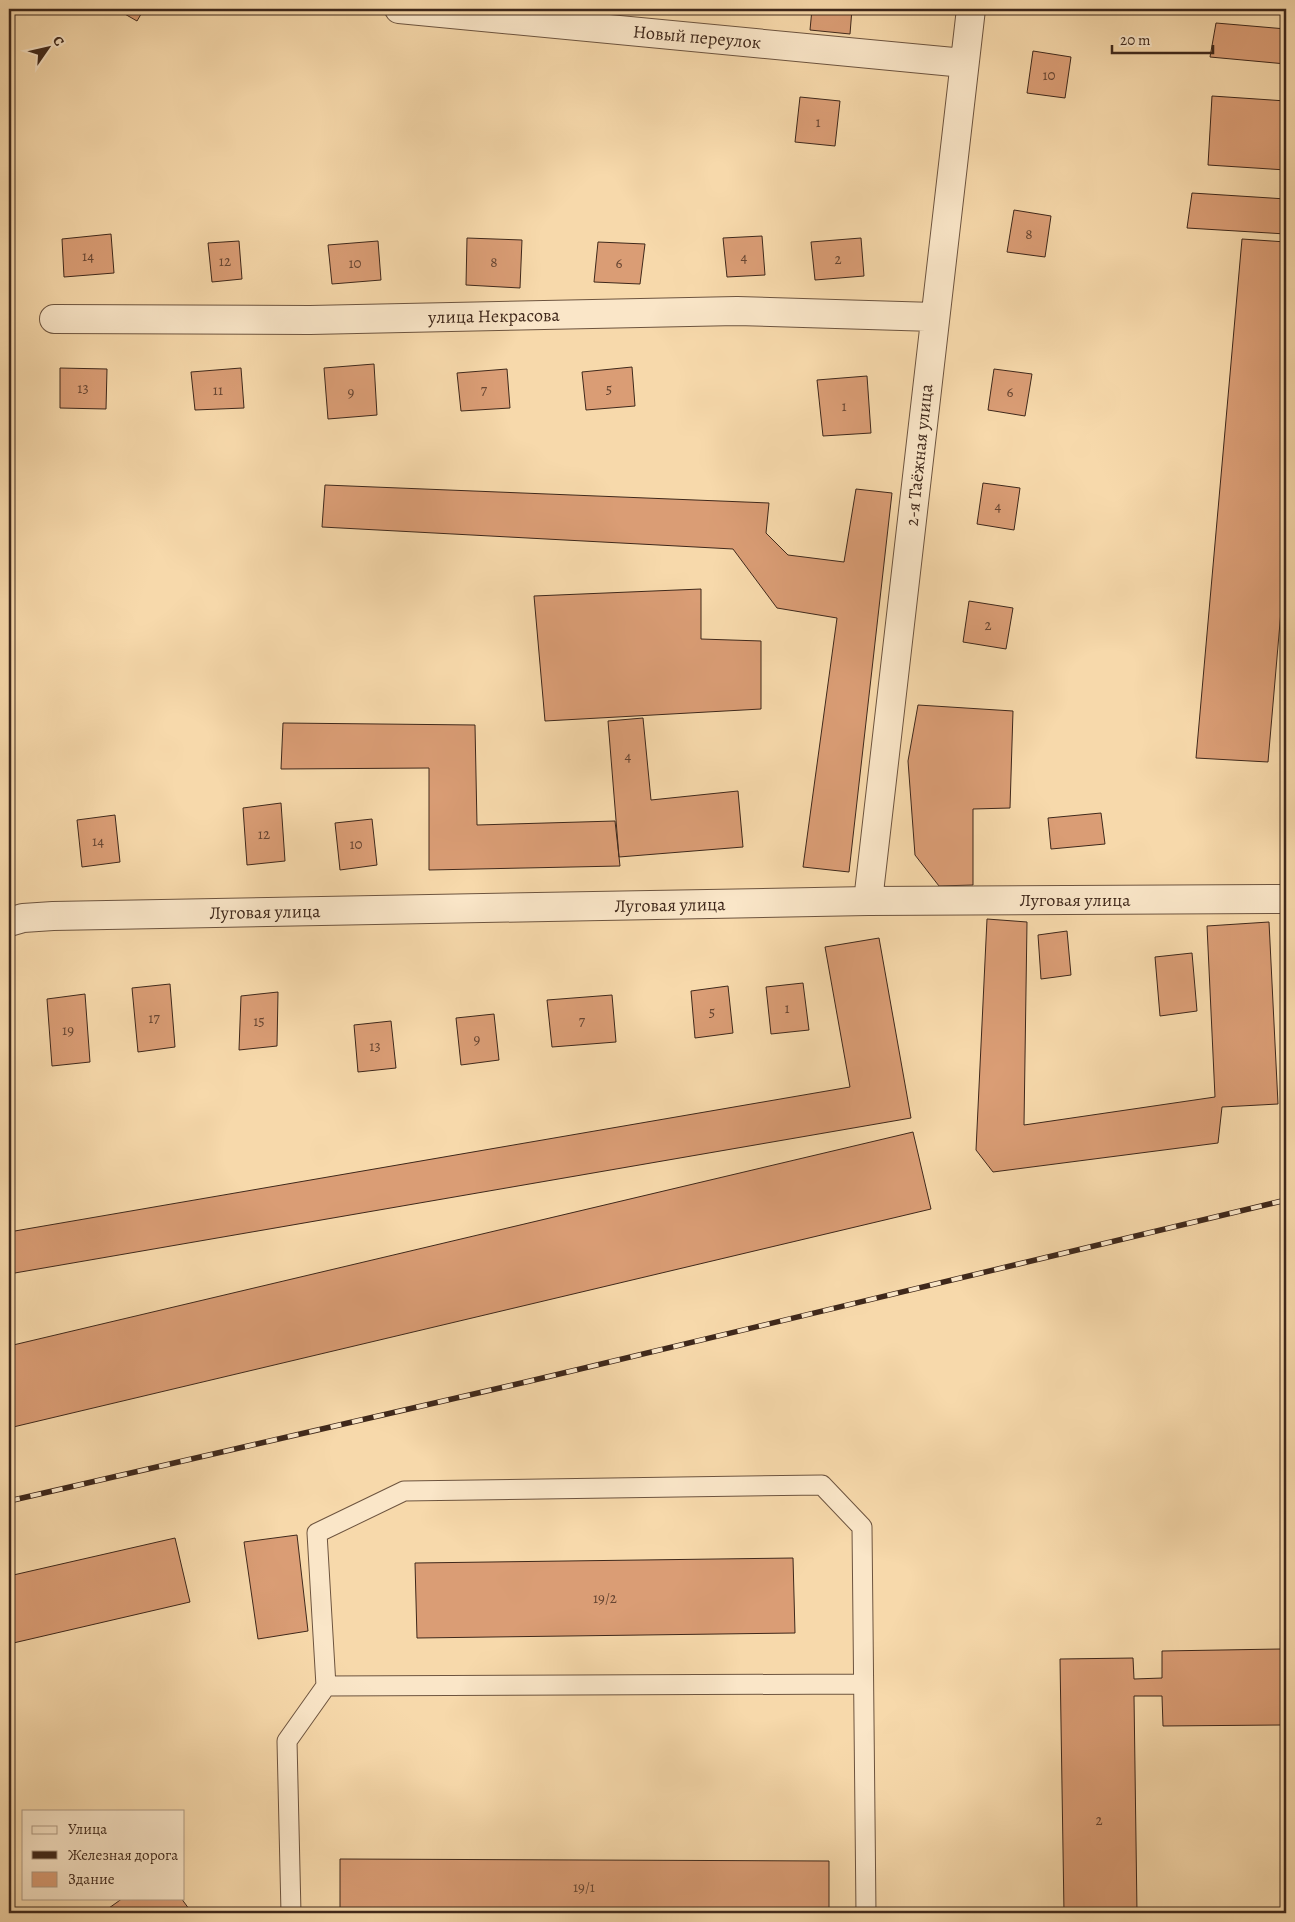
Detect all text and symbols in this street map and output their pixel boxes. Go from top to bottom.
street label: Новый переулок [632,19,762,55]
north arrow [22,22,72,72]
scale bar [1112,22,1214,54]
text: 20 m [1120,30,1151,50]
text: С [48,32,69,50]
house number: 10 [1042,65,1056,85]
house number: 1 [815,112,821,132]
house number: 8 [1025,224,1033,244]
house number: 14 [82,246,94,266]
house number: 4 [741,247,748,267]
house number: 2 [834,249,842,269]
house number: 12 [219,251,231,271]
house number: 8 [490,252,498,272]
house number: 10 [348,253,362,273]
house number: 6 [616,253,623,273]
street label: улица Некрасова [427,303,561,329]
house number: 13 [77,378,89,398]
house number: 5 [606,379,612,399]
house number: 11 [213,380,223,400]
house number: 7 [481,380,488,400]
house number: 9 [348,382,355,402]
street label: 2-я Таёжная улица [900,382,938,527]
house number: 6 [1007,382,1014,402]
house number: 1 [841,396,847,416]
house number: 4 [995,496,1002,516]
house number: 2 [984,615,992,635]
house number: 4 [625,746,632,766]
house number: 12 [258,824,270,844]
house number: 14 [92,831,104,851]
house number: 10 [349,834,363,854]
street label: Луговая улица [1019,888,1131,912]
street label: Луговая улица [614,892,726,918]
street label: Луговая улица [209,899,321,925]
house number: 1 [784,998,790,1018]
house number: 5 [709,1002,715,1022]
house number: 17 [148,1008,160,1028]
house number: 15 [253,1011,265,1031]
house number: 7 [579,1011,586,1031]
house number: 19 [62,1020,74,1040]
house number: 9 [474,1029,481,1049]
house number: 13 [369,1036,381,1056]
house number: 19/2 [593,1588,617,1608]
legend [22,1810,185,1900]
house number: 2 [1095,1810,1103,1830]
text: Улица [68,1819,107,1839]
text: Железная дорога [68,1845,178,1865]
text: Здание [68,1869,115,1889]
house number: 19/1 [573,1877,595,1897]

